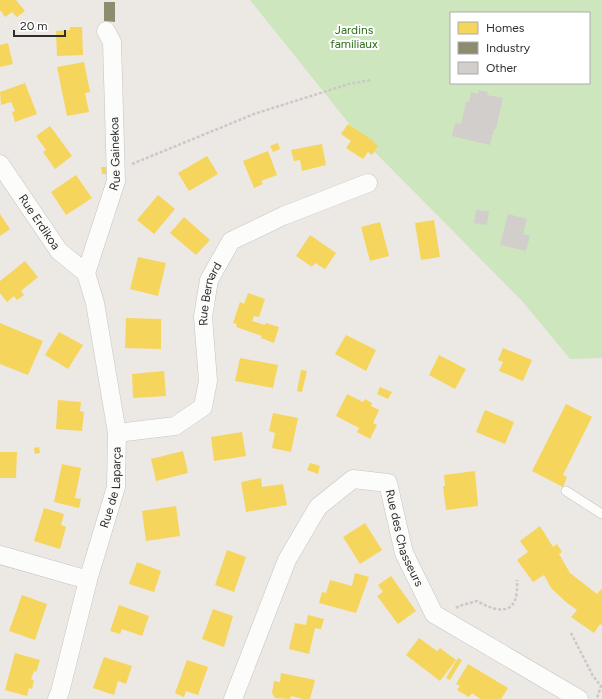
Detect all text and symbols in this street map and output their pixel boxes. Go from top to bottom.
scale bar [14,12,65,38]
legend [450,12,590,84]
text: 20 m [20,19,48,33]
text: Homes [486,21,525,35]
park label: Jardins familiaux [330,23,378,51]
text: Industry [486,41,531,55]
text: Other [486,61,517,75]
street label: Rue Gainekoa [106,117,123,192]
street label: Rue Erdikoa [16,192,63,252]
street label: Rue Bernard [196,260,225,326]
street label: Rue de Laparça [97,447,124,530]
street label: Rue des Chasseurs [383,488,427,589]

